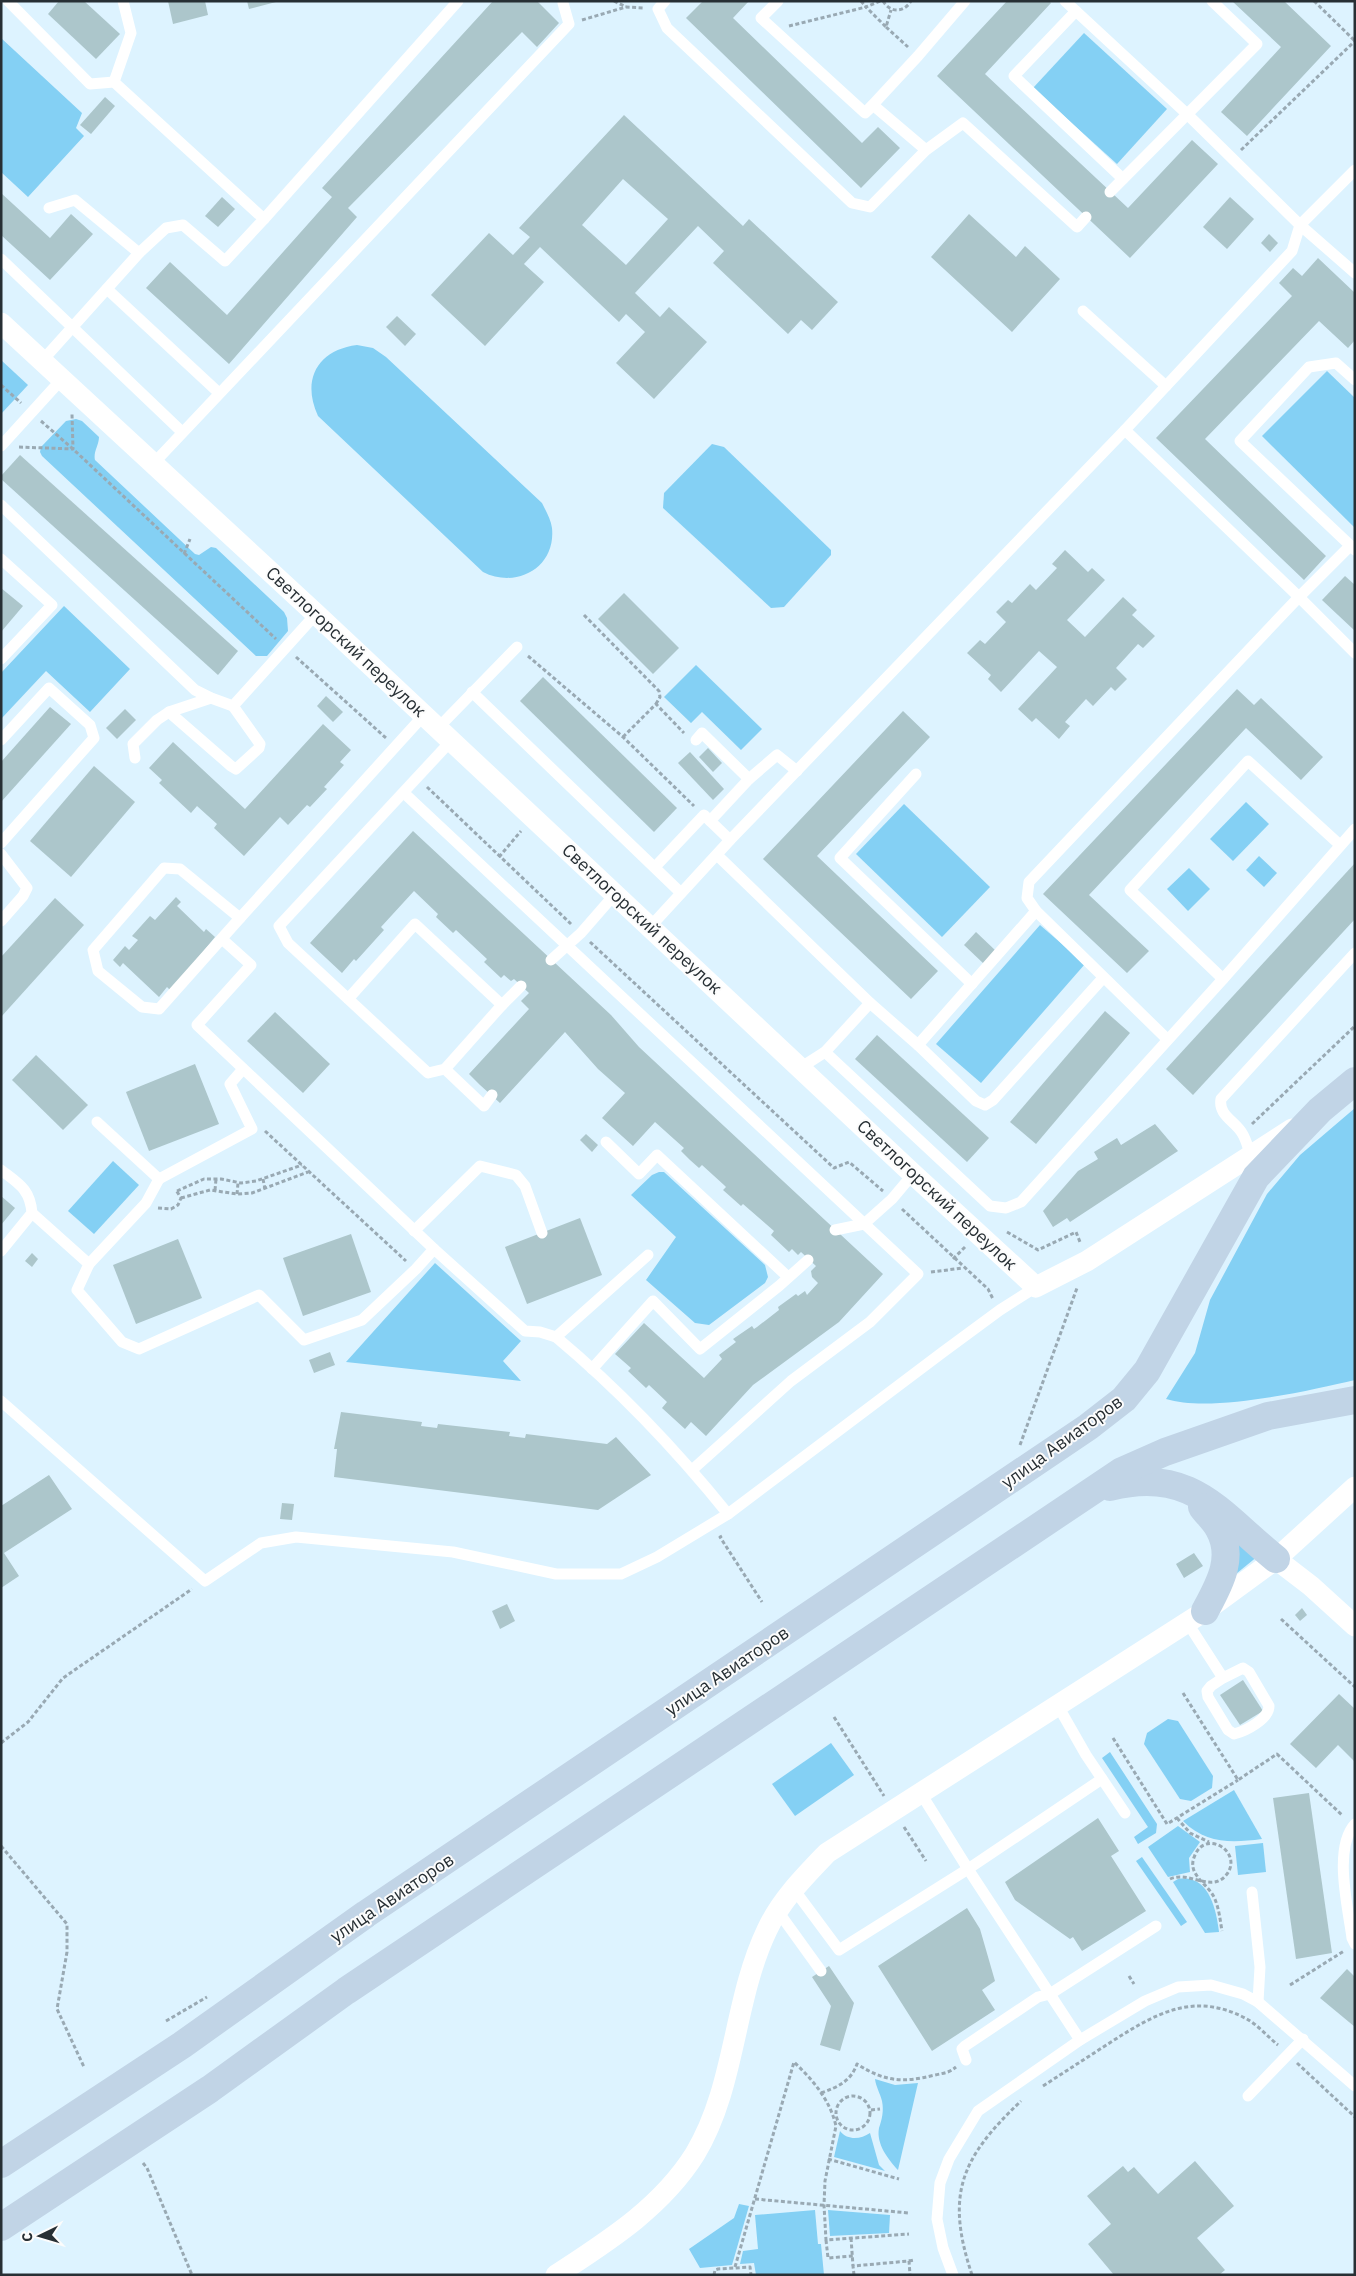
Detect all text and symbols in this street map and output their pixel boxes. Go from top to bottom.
street label: Светлогорский переулок [261,561,431,722]
street label: Светлогорский переулок [557,838,727,999]
street label: Светлогорский переулок [852,1114,1022,1275]
street label: улица Авиаторов [997,1390,1127,1493]
street label: улица Авиаторов [660,1621,793,1721]
street label: улица Авиаторов [325,1848,458,1948]
north arrow [15,2211,65,2261]
text: С [18,2232,36,2242]

